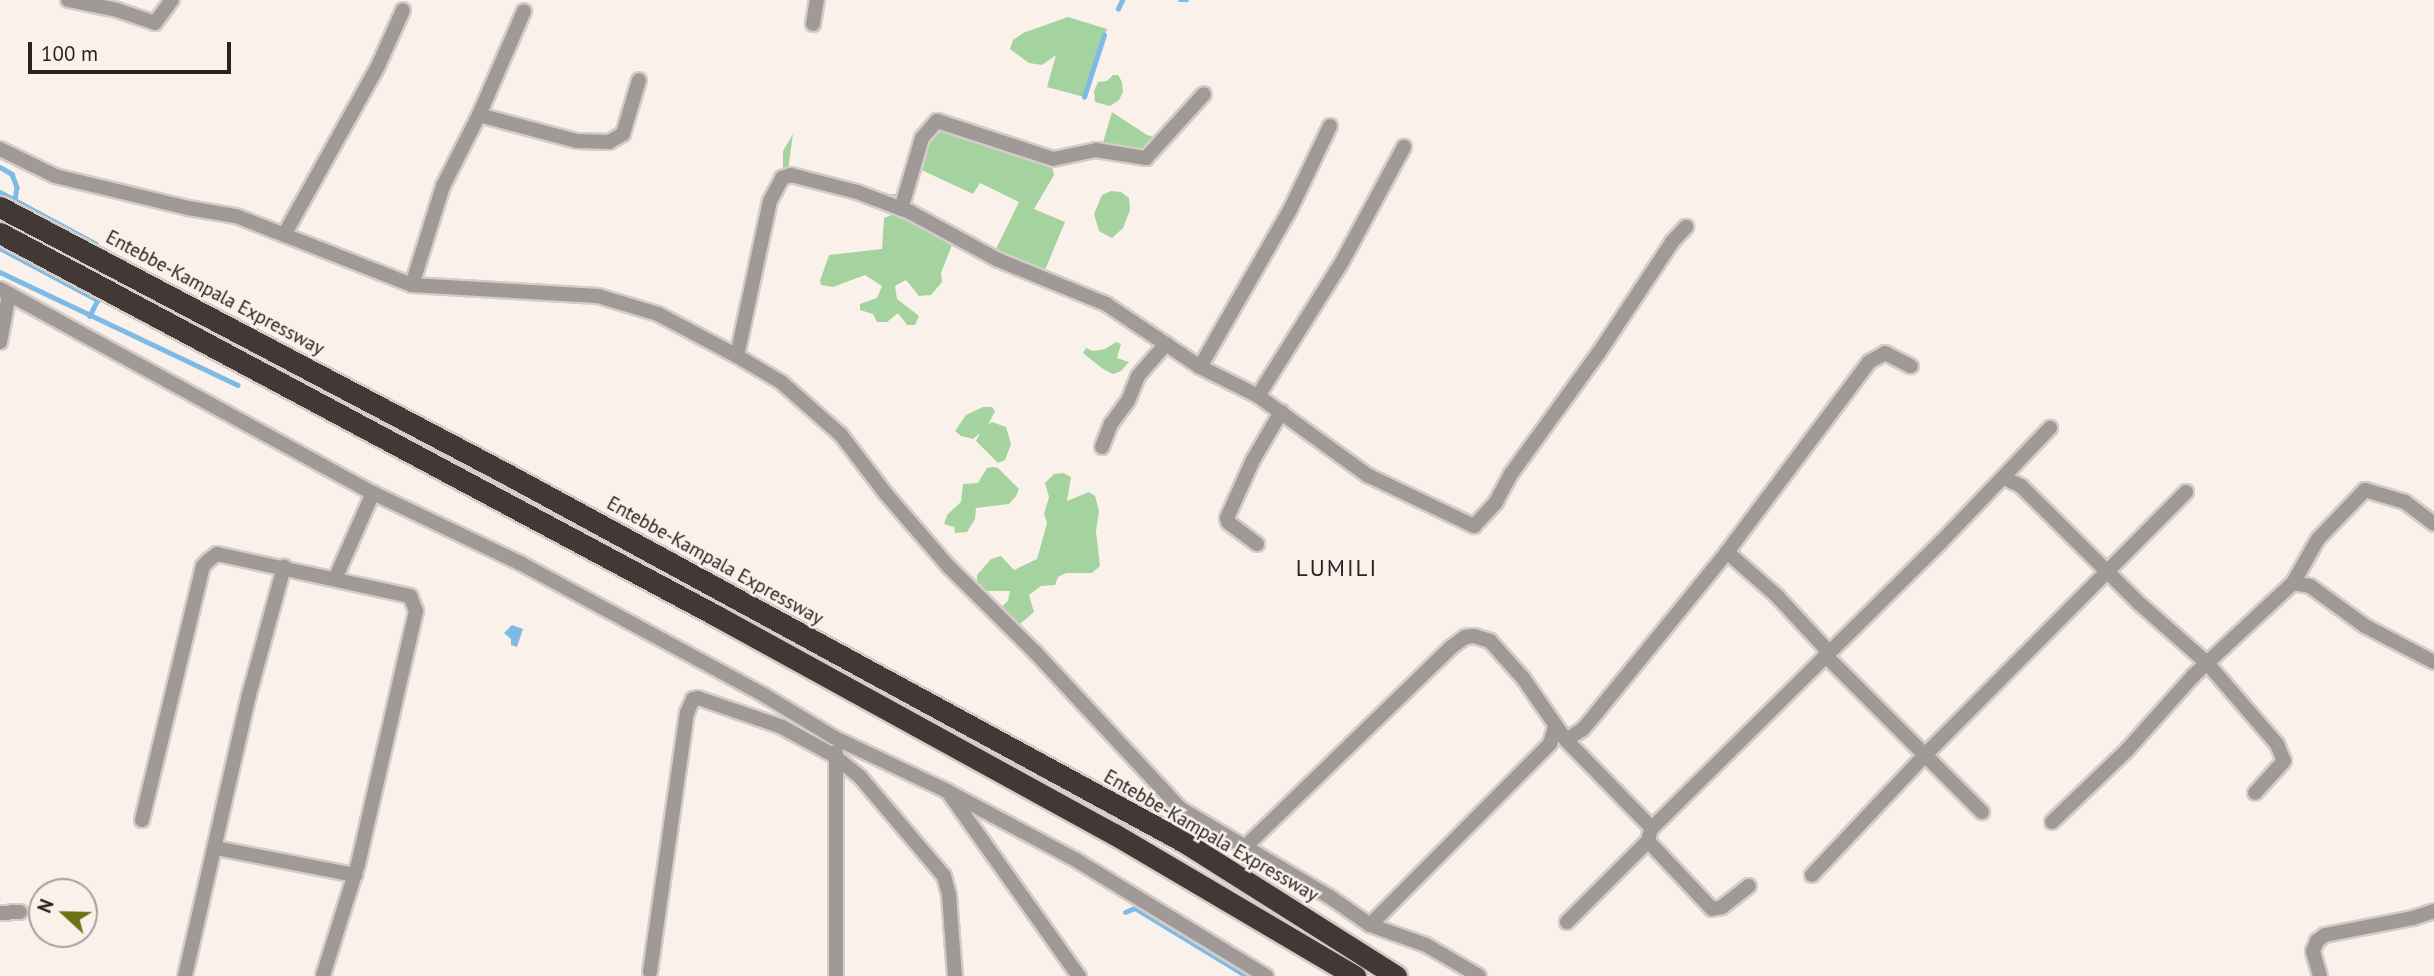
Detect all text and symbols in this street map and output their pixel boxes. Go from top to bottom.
scale bar [32,28,234,72]
text: 100 m [41,40,98,67]
street label: Entebbe-Kampala Expressway [102,226,328,360]
street label: Entebbe-Kampala Expressway [603,492,827,630]
district label: LUMILI [1297,554,1377,582]
street label: Entebbe-Kampala Expressway [1100,765,1322,907]
north arrow [28,878,98,948]
text: N [32,896,59,916]

